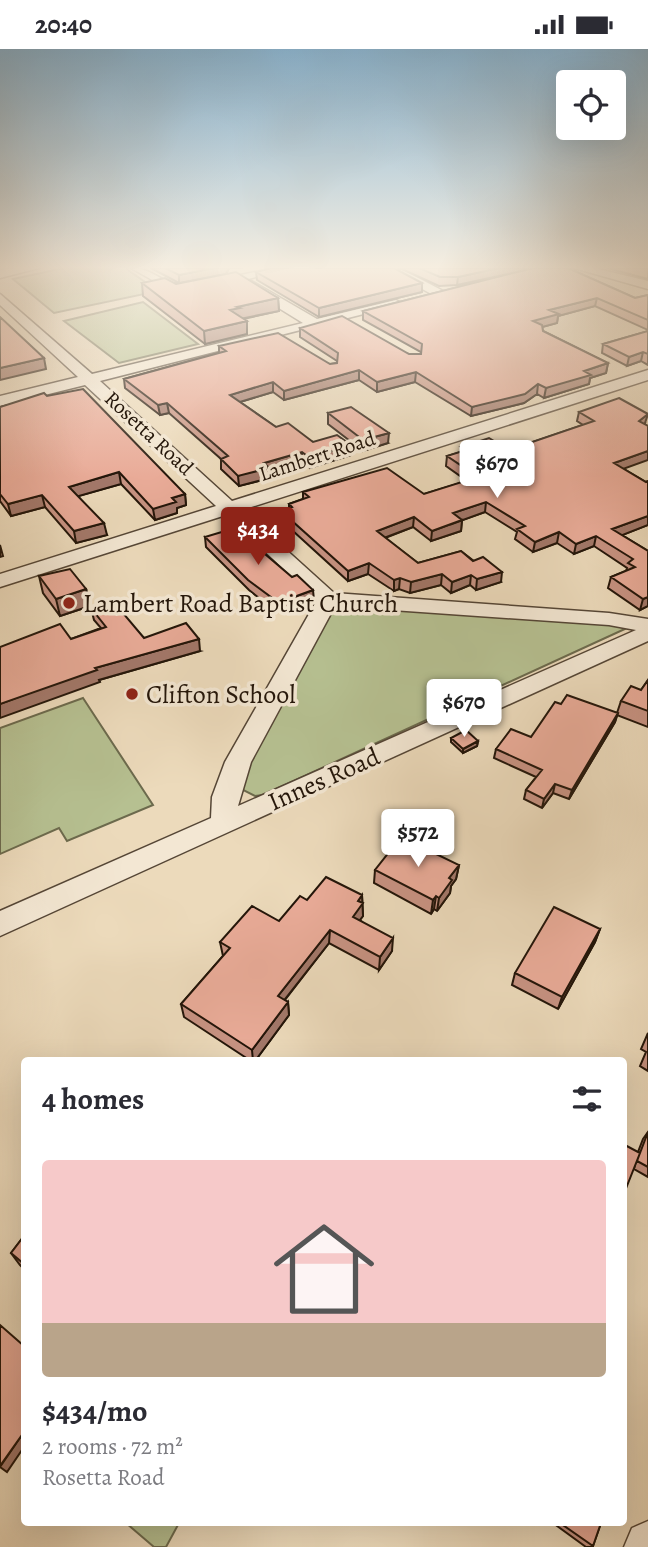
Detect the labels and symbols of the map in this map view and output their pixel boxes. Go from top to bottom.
street label: Rosetta Road [98,385,200,482]
street label: Lambert Road [255,424,379,488]
pin: $670 [456,441,538,500]
pin: $434 [217,507,299,567]
place label: Lambert Road Baptist Church [83,586,398,621]
marker: Lambert Road Baptist Church [61,595,77,611]
place label: Clifton School [146,677,296,712]
pin: $670 [423,679,505,739]
marker: Clifton School [124,686,140,702]
street label: Innes Road [263,739,386,819]
pin: $572 [377,809,459,869]

